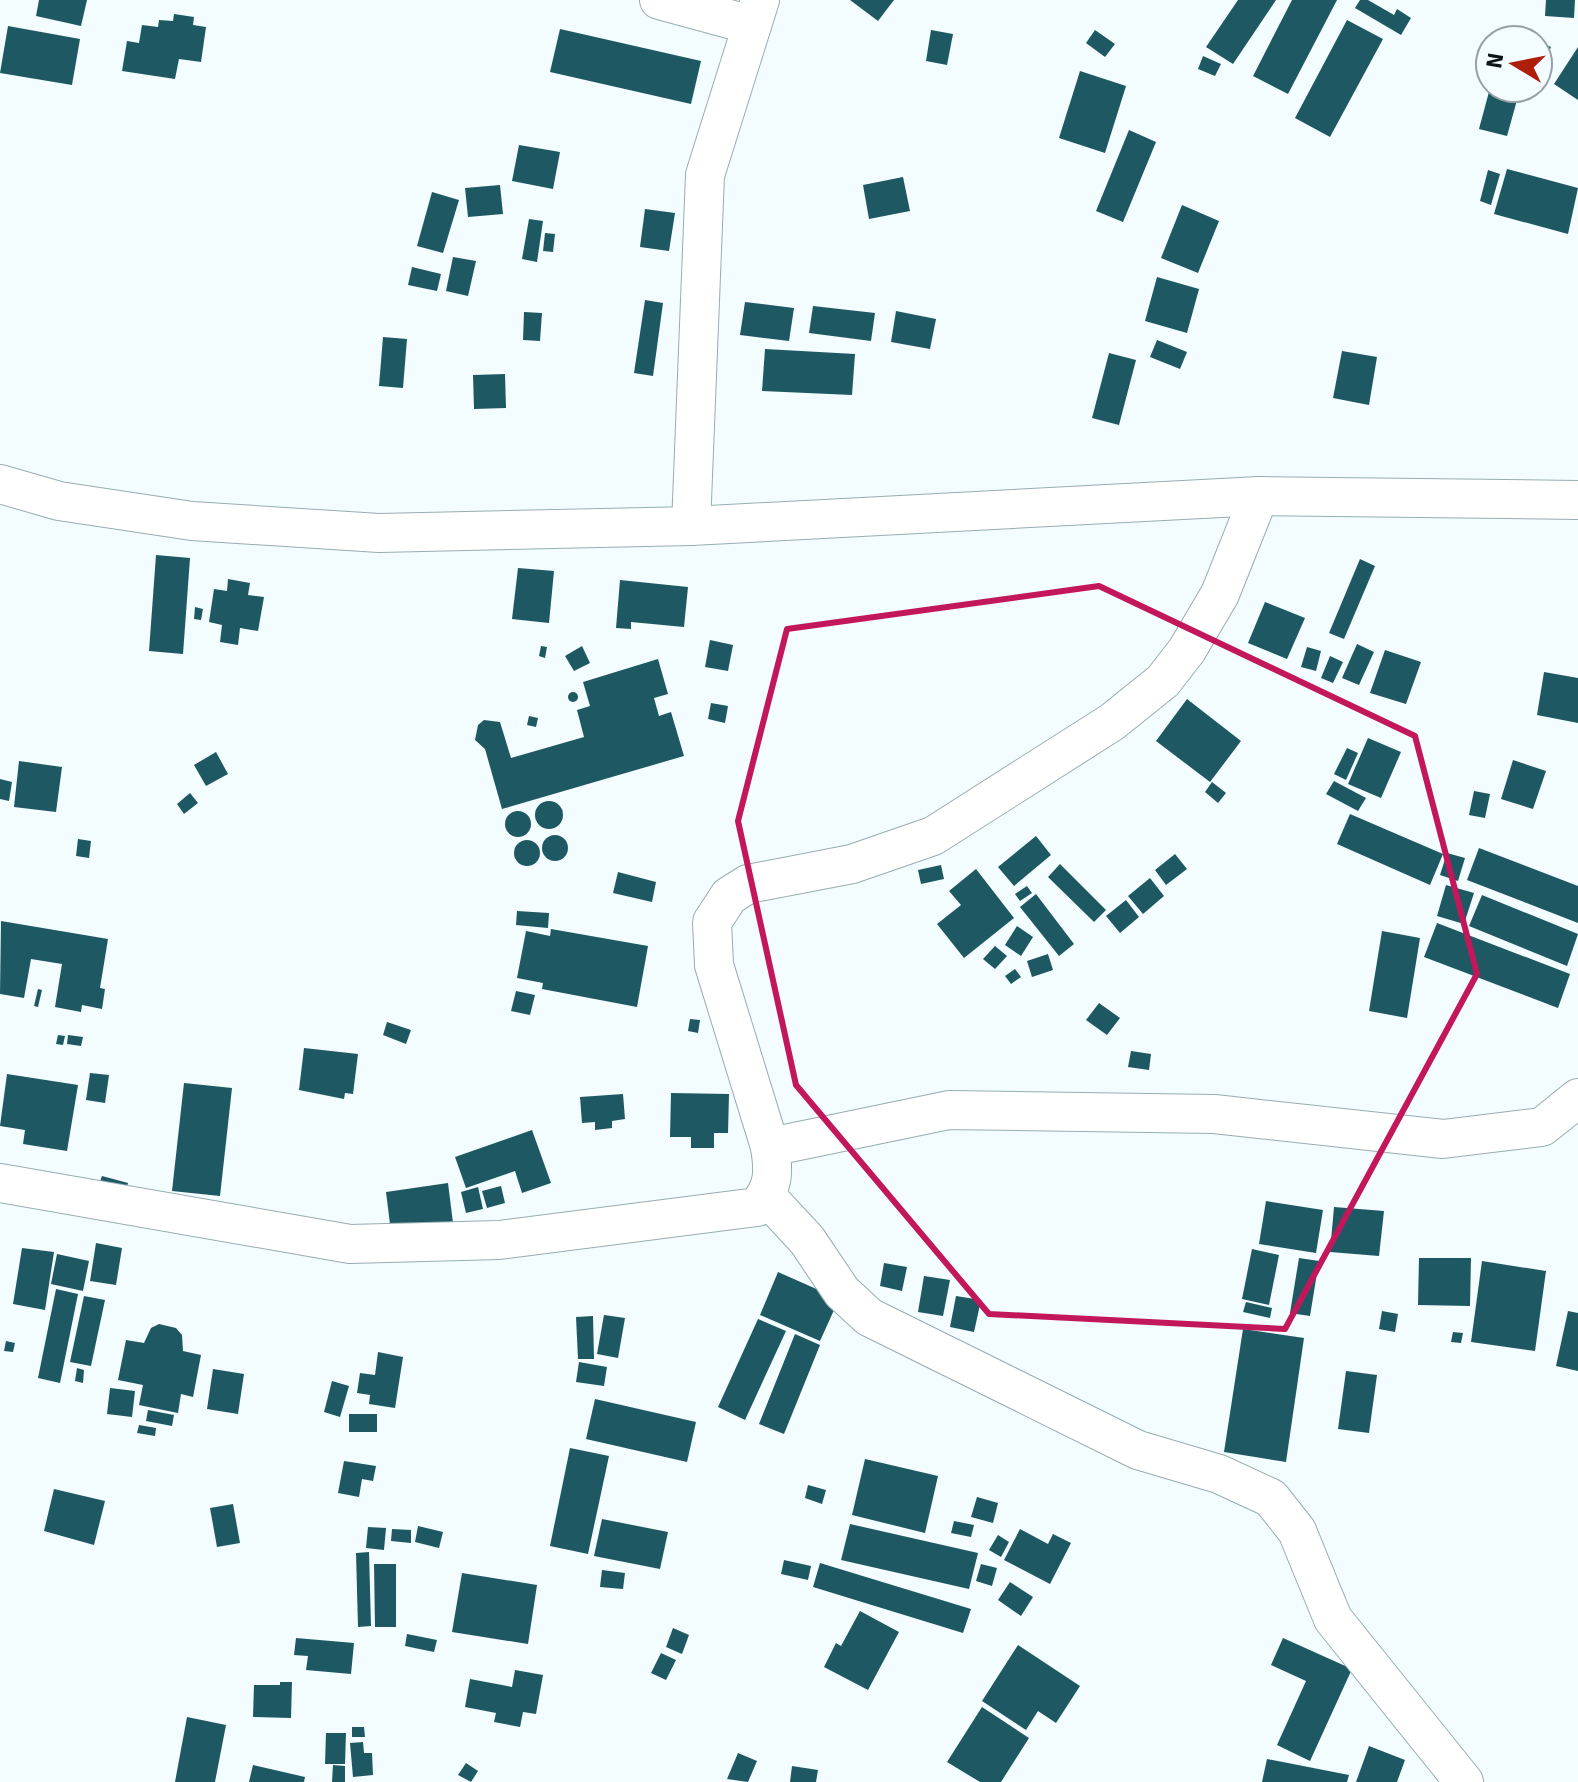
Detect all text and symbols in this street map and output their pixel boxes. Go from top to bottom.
north arrow [1474,24,1554,104]
text: N [1480,51,1509,70]

